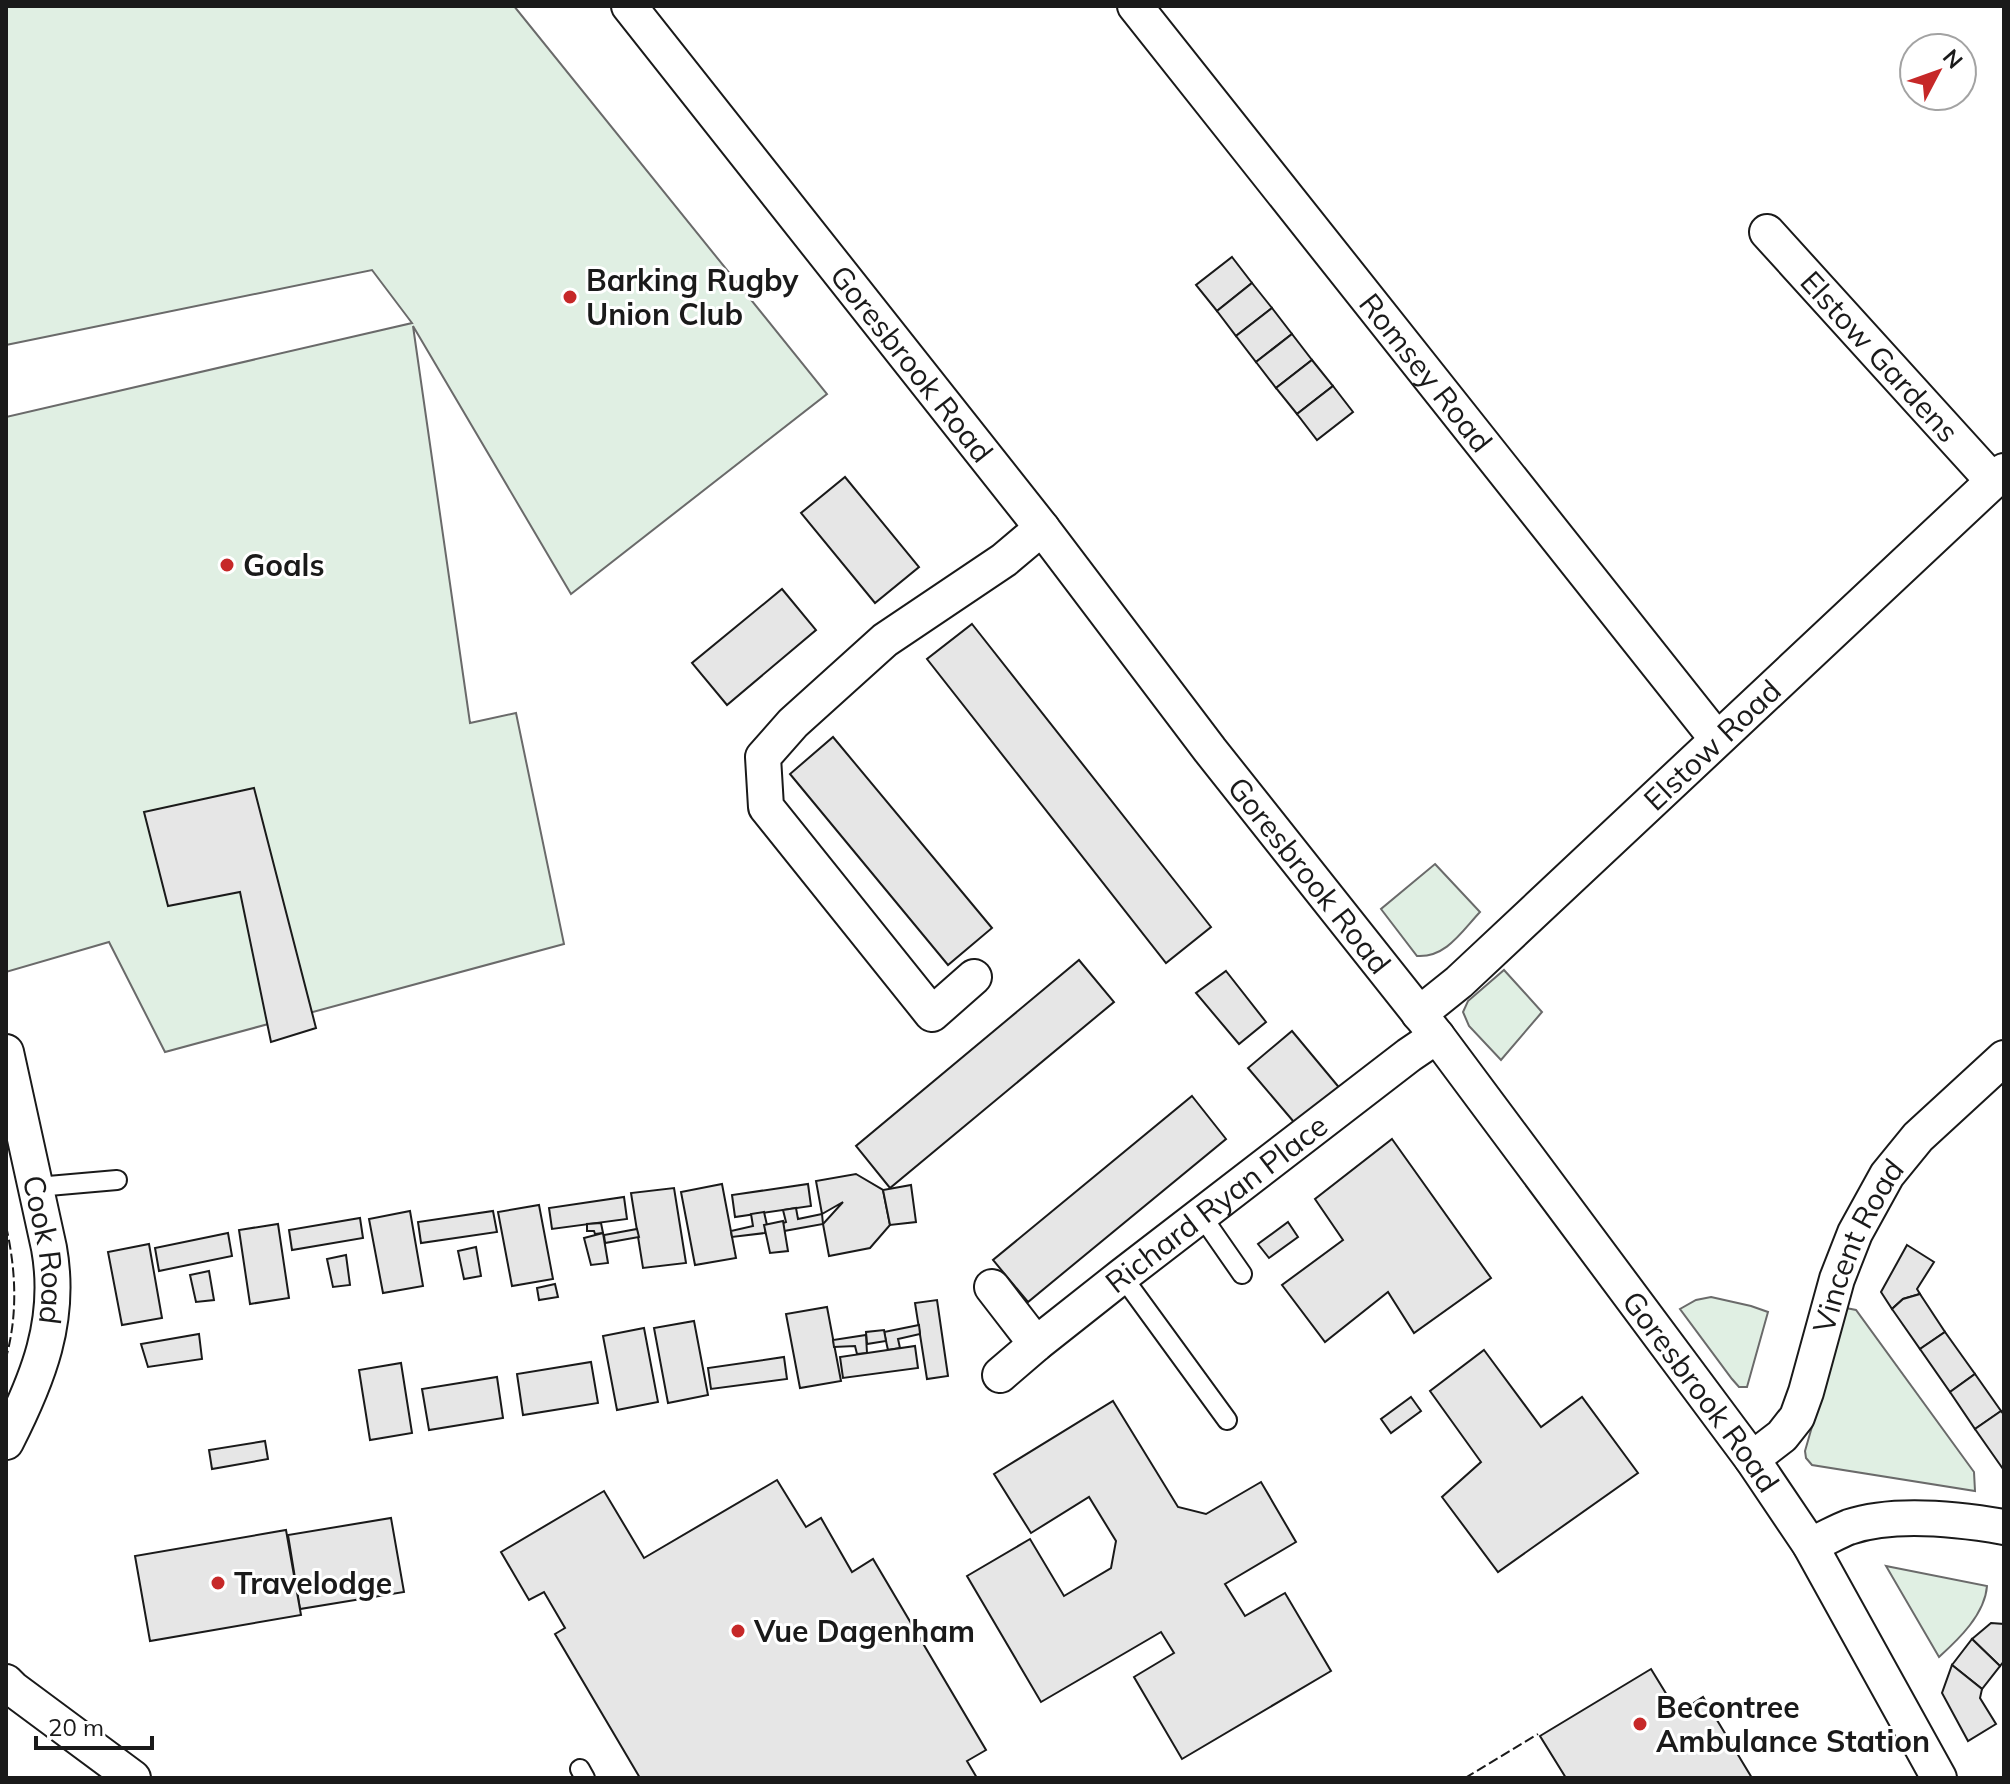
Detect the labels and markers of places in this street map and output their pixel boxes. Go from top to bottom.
place label: Barking Rugby Union Club [586,261,799,333]
marker: Barking Rugby Union Club [561,288,579,306]
place label: Goals [243,546,324,584]
marker: Goals [218,556,236,574]
place label: Travelodge [234,1564,392,1602]
marker: Travelodge [209,1574,227,1592]
place label: Vue Dagenham [753,1612,975,1650]
marker: Vue Dagenham [729,1622,747,1640]
place label: Becontree Ambulance Station [1656,1688,1930,1760]
marker: Becontree Ambulance Station [1631,1715,1649,1733]

